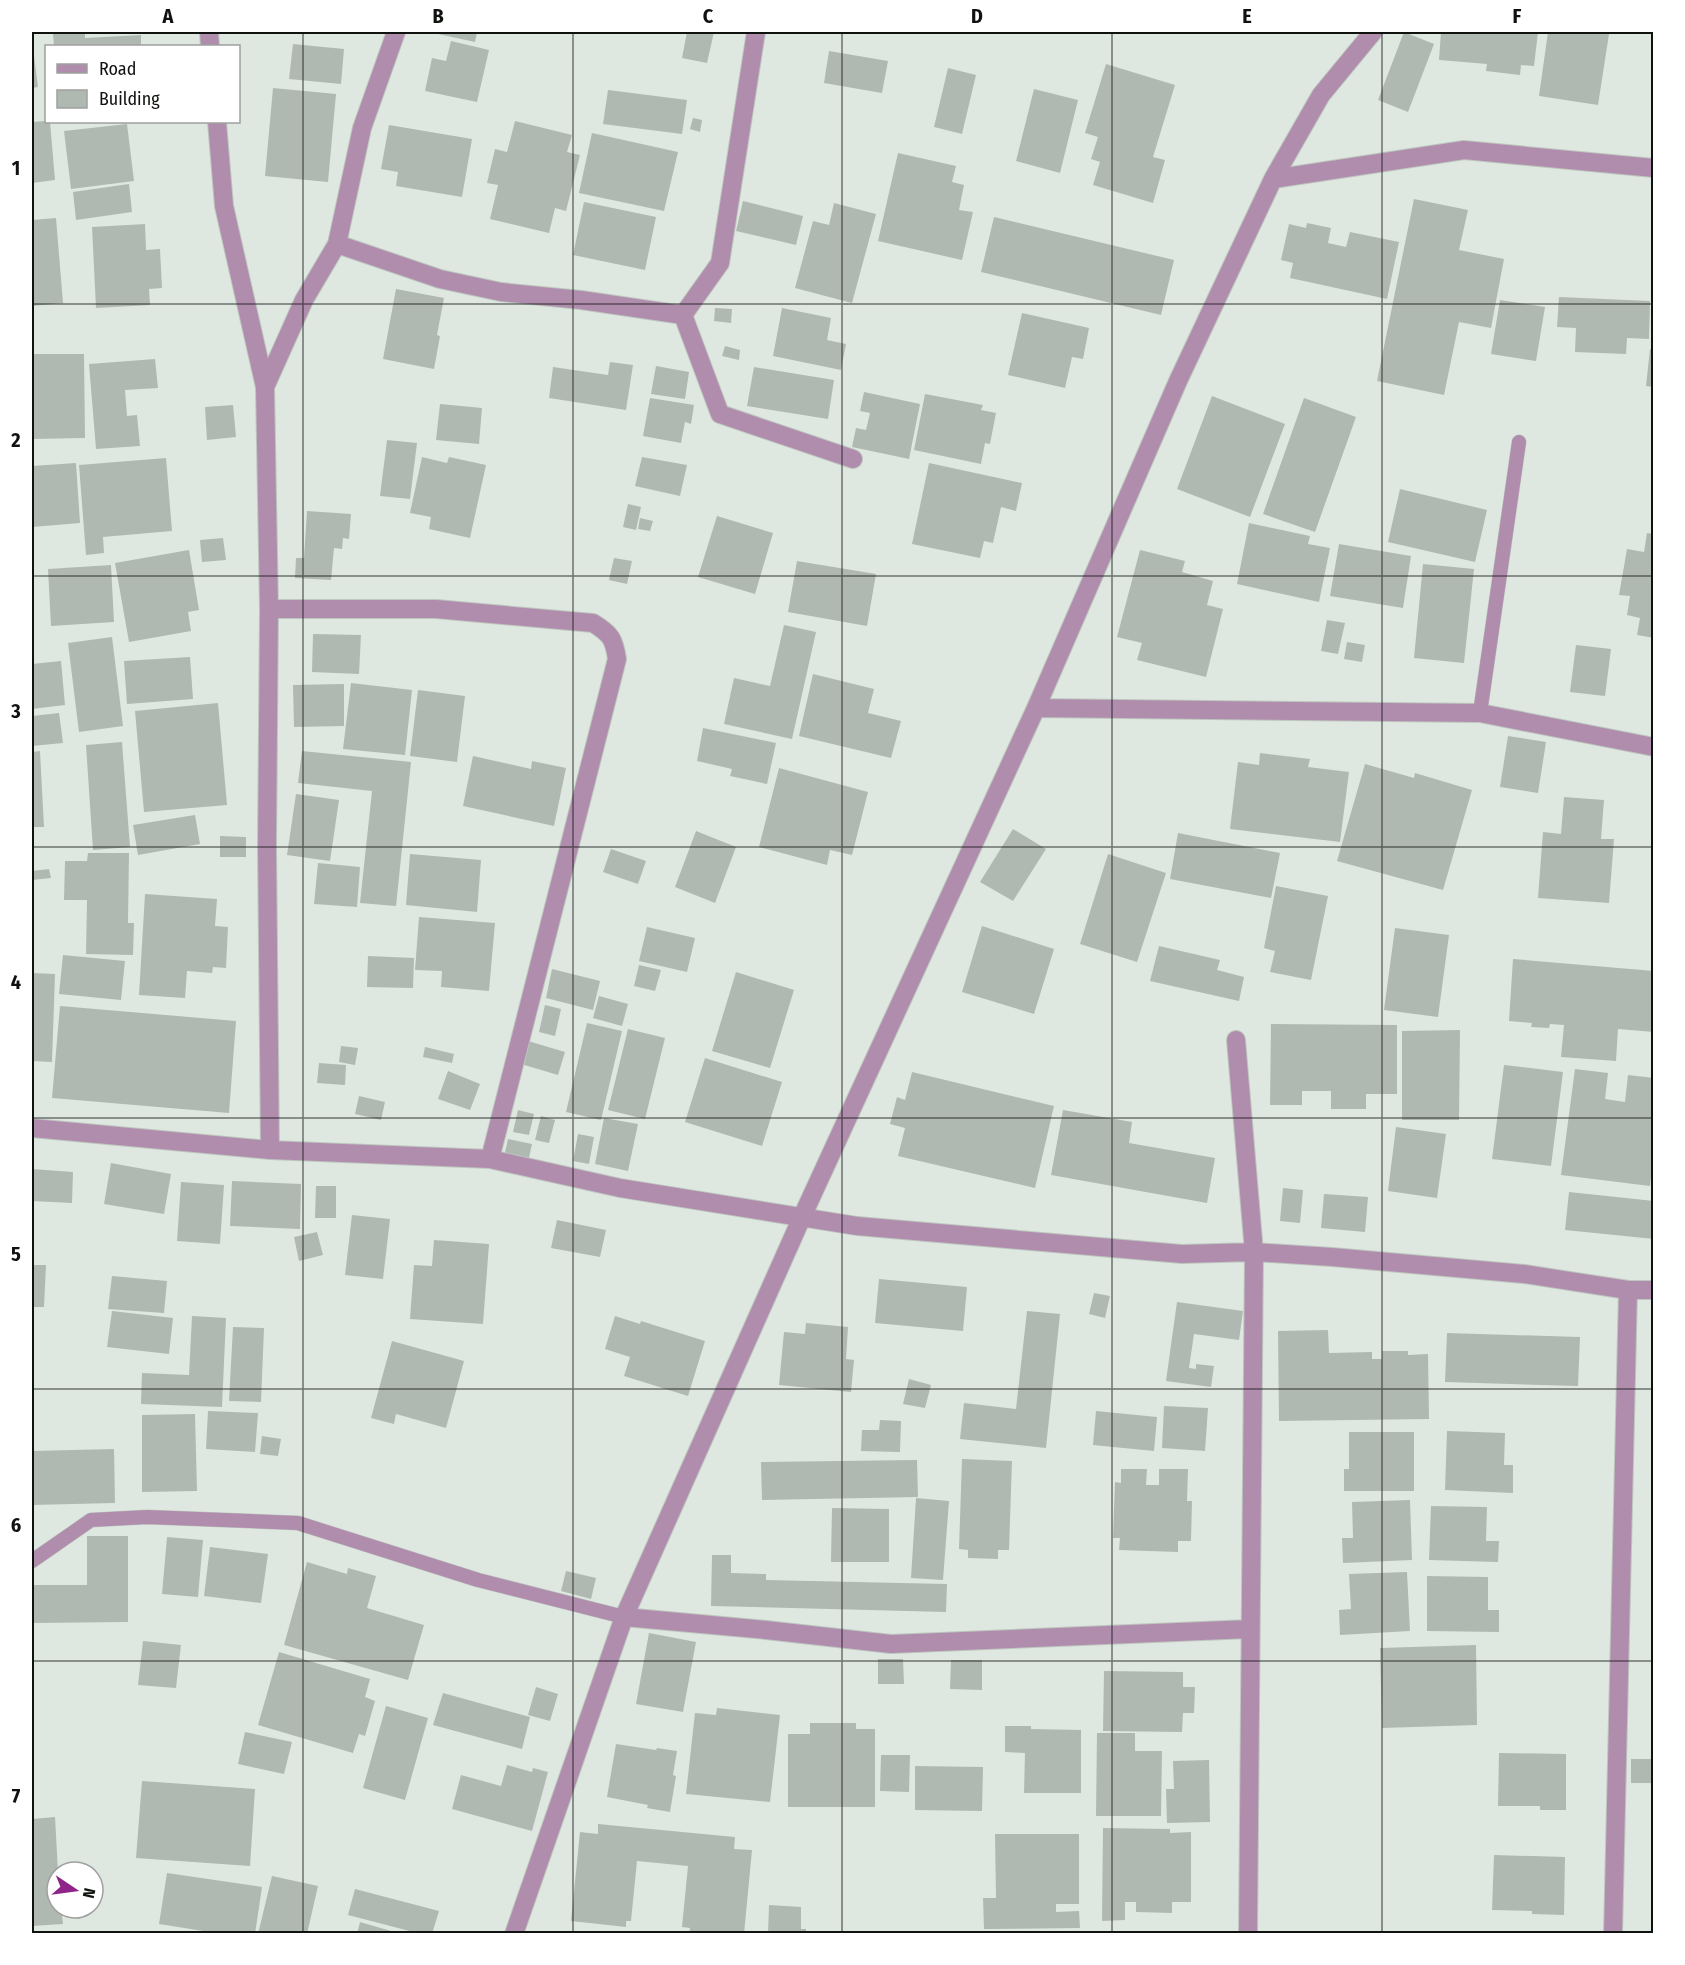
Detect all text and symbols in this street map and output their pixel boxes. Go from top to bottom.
text: A [162,4,175,28]
text: B [432,4,444,28]
text: C [703,4,714,28]
text: D [971,4,983,28]
text: E [1242,4,1252,28]
text: F [1513,4,1522,28]
legend [45,45,240,123]
text: Road [99,58,136,80]
text: Building [99,88,160,110]
text: 1 [12,156,20,180]
text: 2 [10,428,21,452]
text: 3 [10,699,21,723]
text: 4 [11,970,21,994]
text: 5 [11,1242,21,1266]
text: 6 [11,1513,21,1537]
text: 7 [12,1784,21,1808]
north arrow [45,1860,105,1920]
text: N [79,1886,99,1900]

